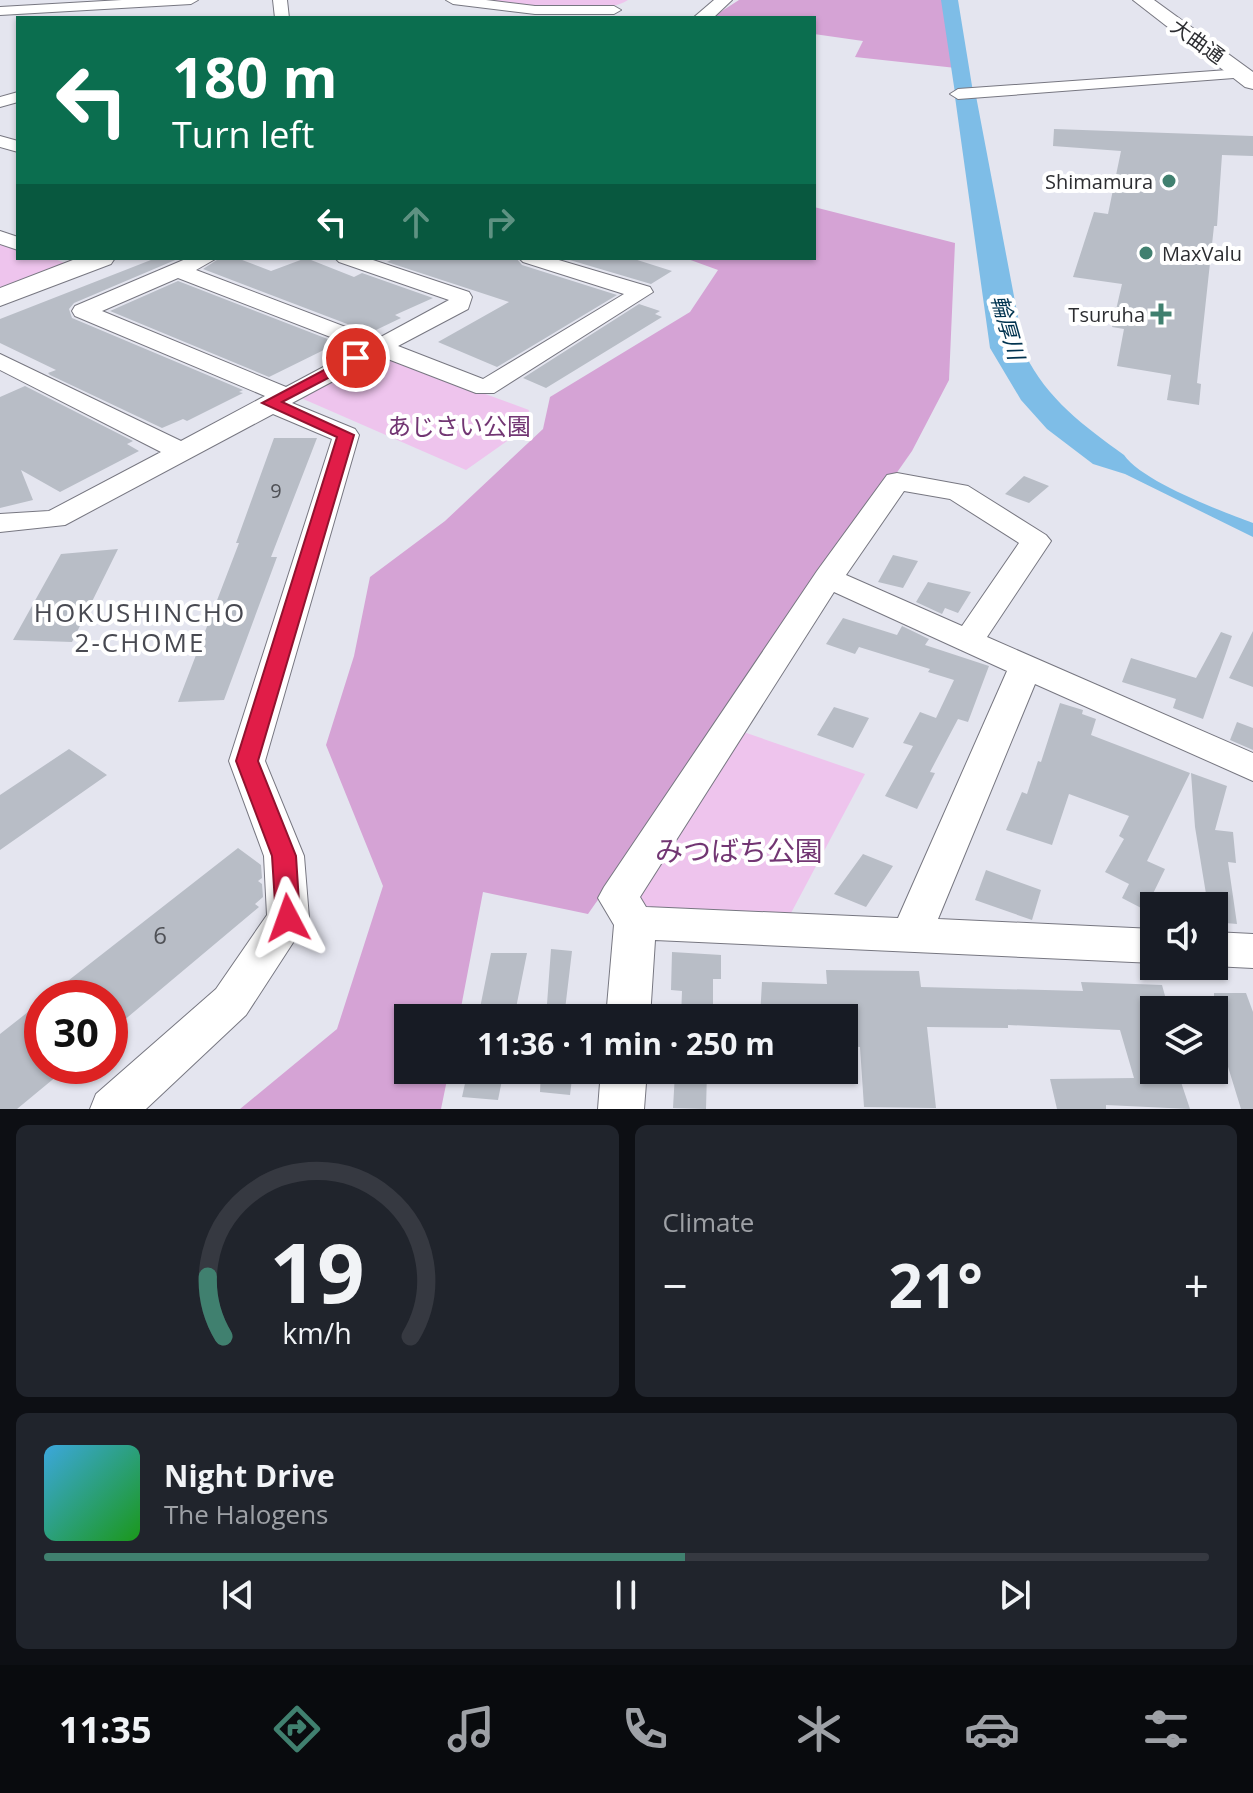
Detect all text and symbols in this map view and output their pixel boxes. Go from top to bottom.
street label: 大曲通 [1166,12,1230,70]
text: 180 m [172,38,338,114]
icon: left [40,48,144,152]
text: Turn left [172,110,314,159]
place label: Shimamura [1045,168,1153,195]
marker: Shimamura [1160,172,1178,190]
icon: left [310,200,354,244]
icon: ahead [394,200,438,244]
icon: right [478,200,522,244]
place label: MaxValu [1162,240,1242,267]
marker: MaxValu [1137,244,1155,262]
water label: 輪厚川 [985,291,1033,365]
place label: Tsuruha [1068,301,1145,328]
marker: Tsuruha [1152,305,1170,323]
pin [322,324,390,392]
icon: arrive [334,336,378,380]
park label: あじさい公園 [387,409,531,442]
house number: 9 [270,477,282,504]
district label: HOKUSHINCHO 2-CHOME [34,594,246,660]
park label: みつばち公園 [655,831,823,869]
position arrow [246,876,330,960]
map controls [1140,892,1228,1084]
button: sound [1140,892,1228,980]
house number: 6 [153,918,167,951]
speed limit sign: 30 [24,980,128,1084]
button: layers [1140,996,1228,1084]
text: 11:36 · 1 min · 250 m [477,1023,775,1064]
text: Climate [663,1204,754,1240]
text: 19 [270,1214,365,1327]
text: 21° [889,1244,983,1326]
text: − [663,1255,688,1315]
text: + [1184,1255,1209,1315]
text: km/h [283,1313,352,1352]
text: Night Drive [164,1455,335,1496]
text: The Halogens [164,1496,329,1532]
icon: previous [216,1573,260,1617]
icon: pause [604,1573,648,1617]
icon: next [993,1573,1037,1617]
icon: directions [269,1701,325,1757]
icon: music [443,1701,499,1757]
icon: phone [617,1701,673,1757]
icon: climate [791,1701,847,1757]
icon: car [964,1701,1020,1757]
icon: filters [1138,1701,1194,1757]
text: 11:35 [59,1705,151,1754]

